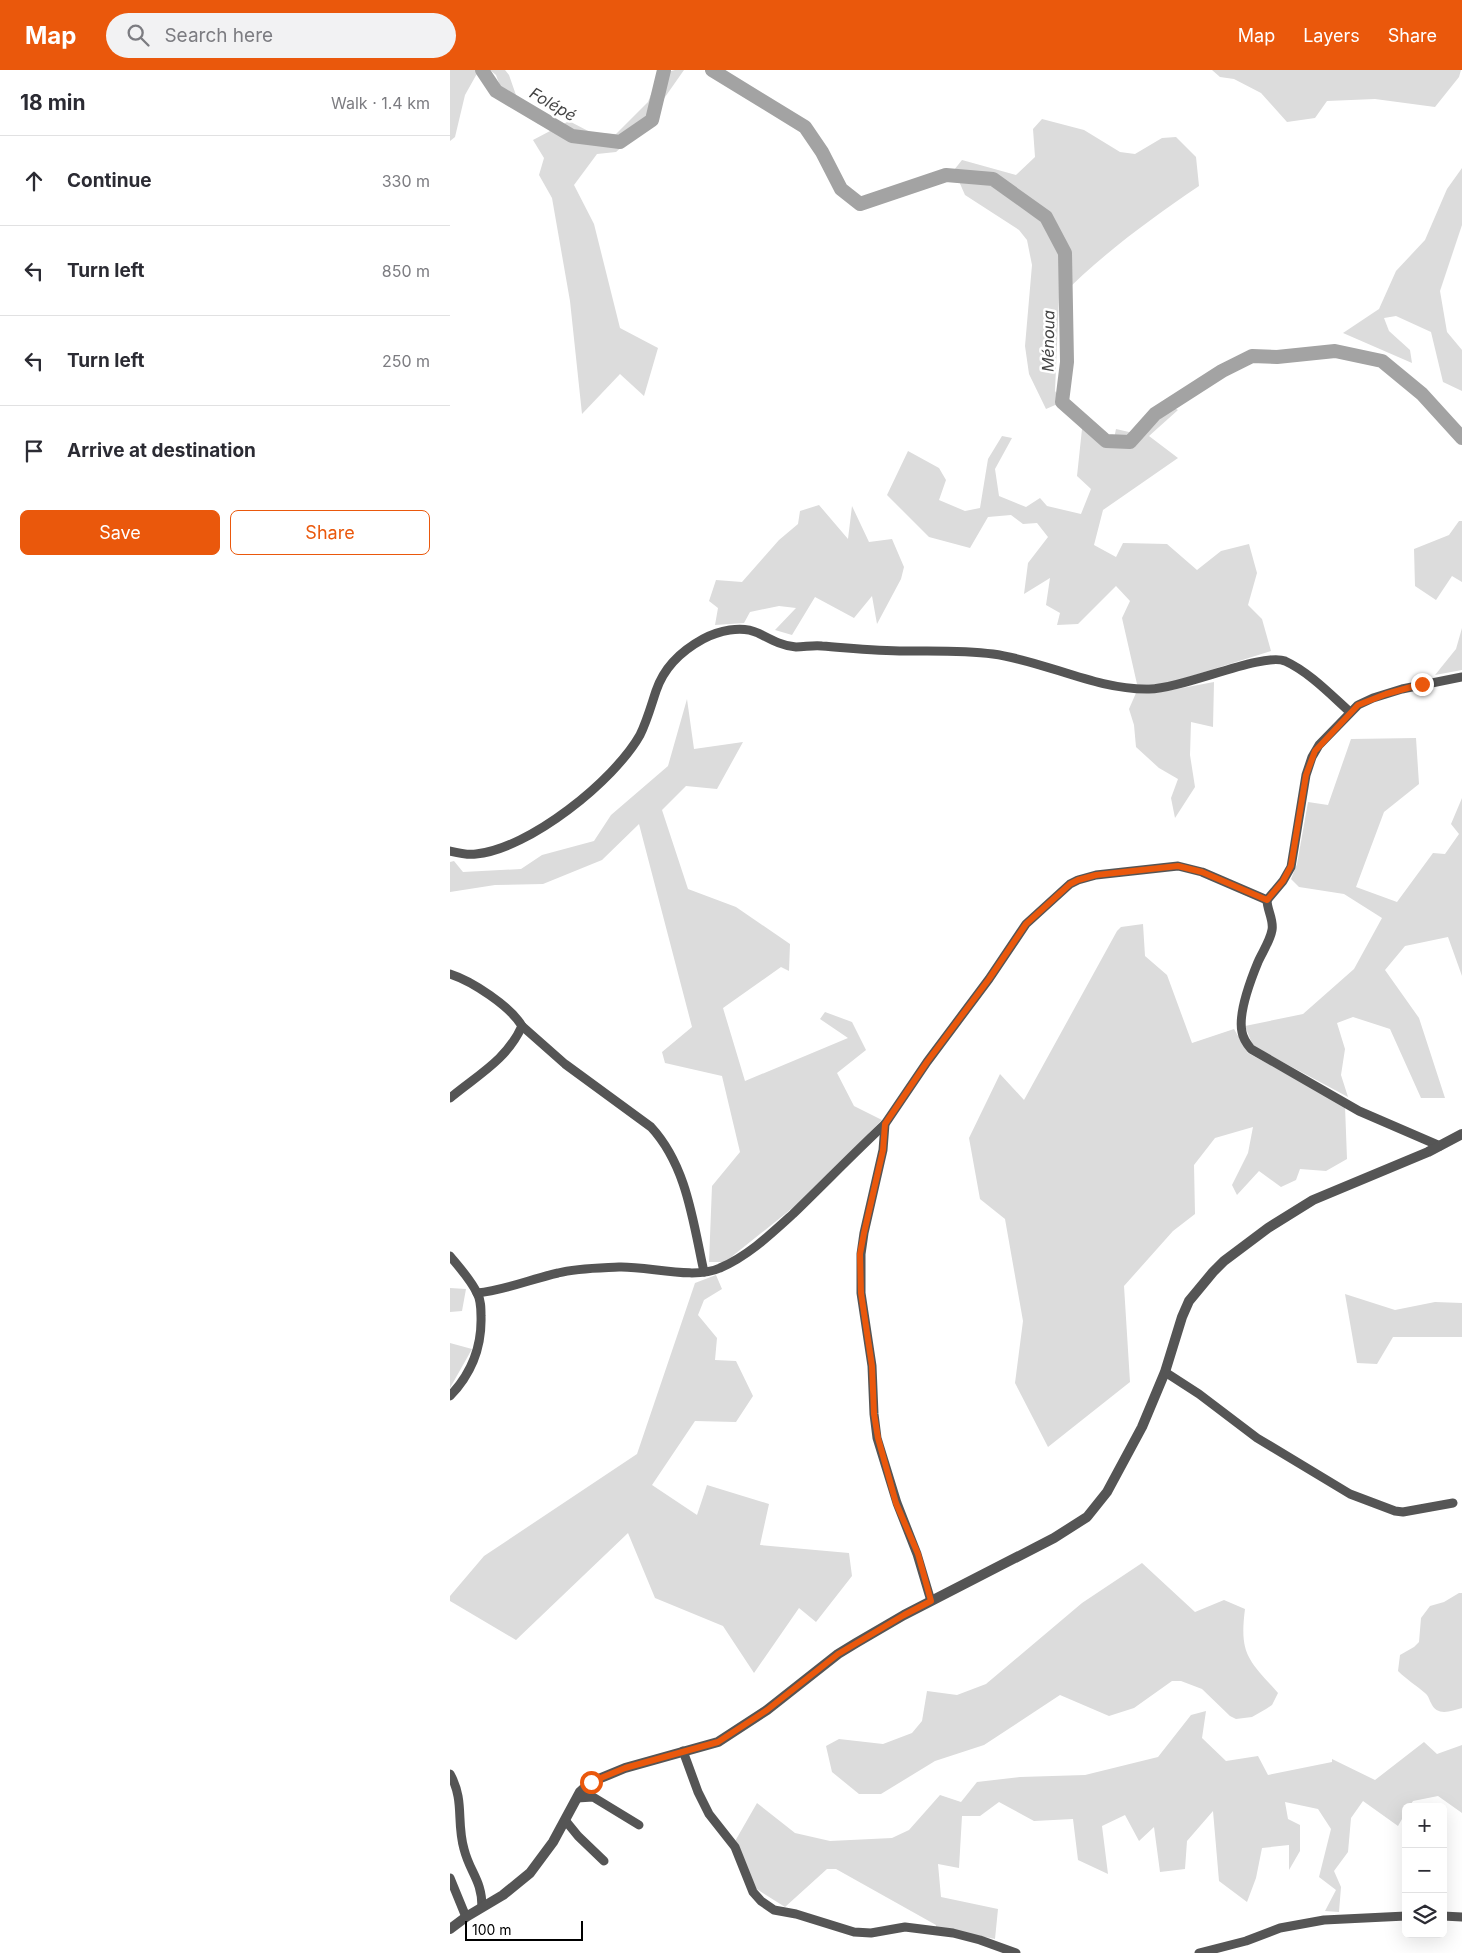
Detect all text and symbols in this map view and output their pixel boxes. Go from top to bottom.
search box [106,13,456,58]
text: Map [25,21,76,50]
icon: search [124,21,152,49]
text: Search here [164,24,273,47]
text: Map [1238,25,1275,46]
text: Layers [1303,25,1360,46]
text: Share [1388,25,1437,46]
water label: Folépé [526,83,580,125]
text: 18 min [20,90,86,115]
text: Walk · 1.4 km [331,93,430,113]
icon: ahead [20,167,48,195]
text: Continue [67,169,152,192]
text: 330 m [382,171,430,191]
icon: left [20,257,48,285]
text: Turn left [67,259,145,282]
text: 850 m [382,261,430,281]
water label: Ménoua [1037,310,1059,372]
icon: left [20,347,48,375]
text: Turn left [67,349,145,372]
text: 250 m [382,351,430,371]
icon: arrive [20,437,48,465]
text: Arrive at destination [67,439,256,462]
button: Save [20,510,220,555]
button: Share [230,510,430,555]
route end [1411,673,1434,696]
route start [580,1771,603,1794]
map controls [1402,1803,1447,1938]
button: + [1402,1803,1447,1848]
button: − [1402,1848,1447,1893]
button: layers [1402,1893,1447,1938]
scale bar [465,1918,582,1941]
text: 100 m [472,1921,512,1938]

